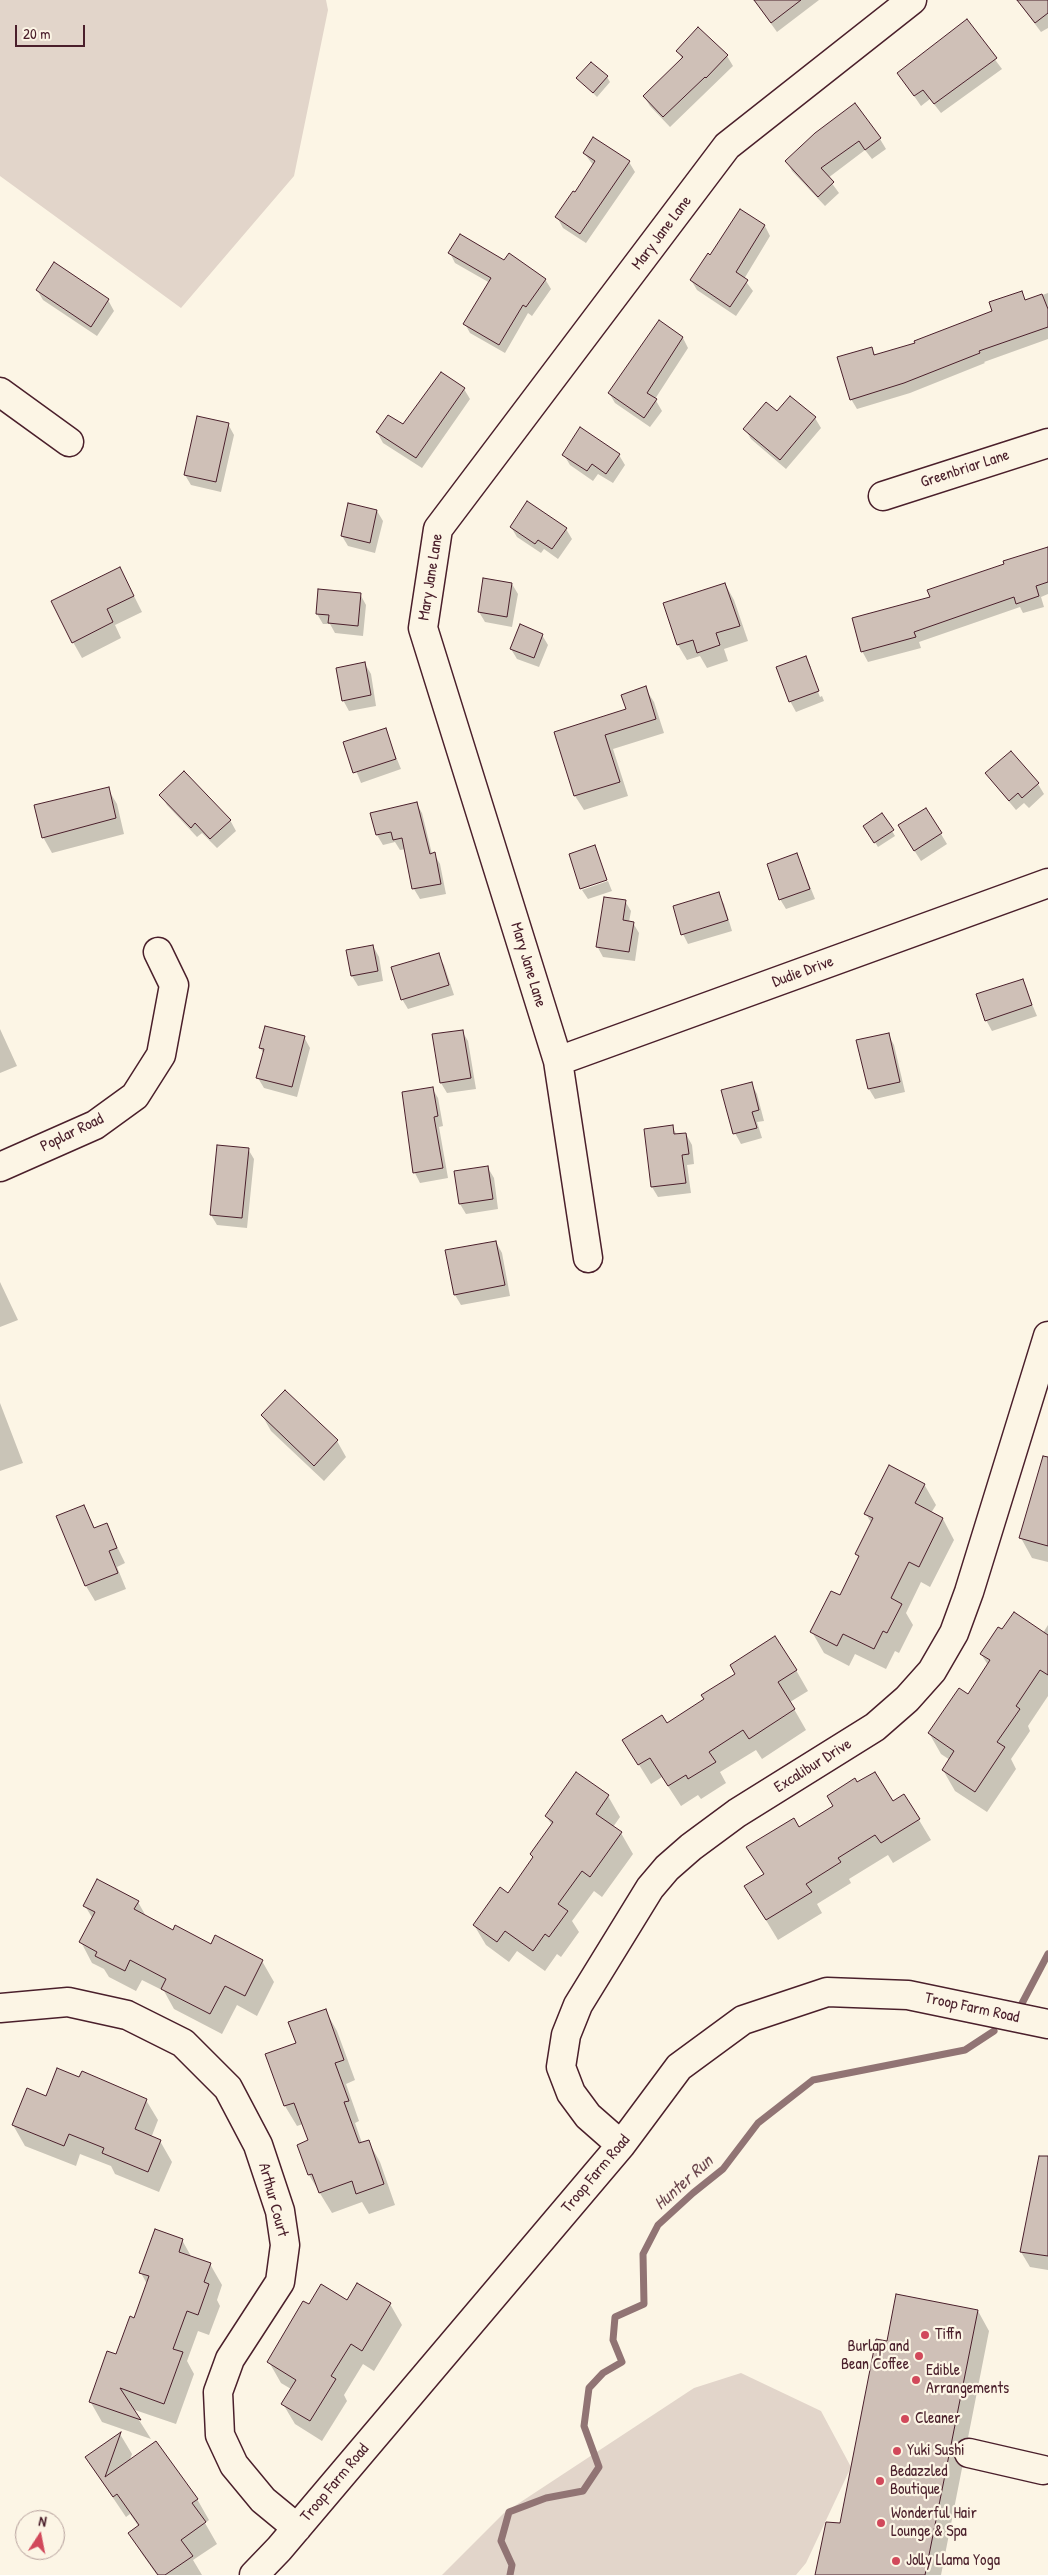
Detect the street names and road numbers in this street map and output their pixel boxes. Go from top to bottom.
street label: Mary Jane Lane [628,192,696,274]
street label: Greenbriar Lane [918,446,1012,492]
street label: Mary Jane Lane [415,532,447,622]
street label: Mary Jane Lane [506,920,550,1010]
street label: Dudie Drive [770,952,836,992]
street label: Poplar Road [37,1110,107,1156]
street label: Excalibur Drive [771,1735,855,1797]
street label: Troop Farm Road [923,1989,1021,2027]
street label: Troop Farm Road [558,2131,634,2217]
street label: Arthur Court [254,2161,292,2239]
street label: Troop Farm Road [297,2440,373,2526]

